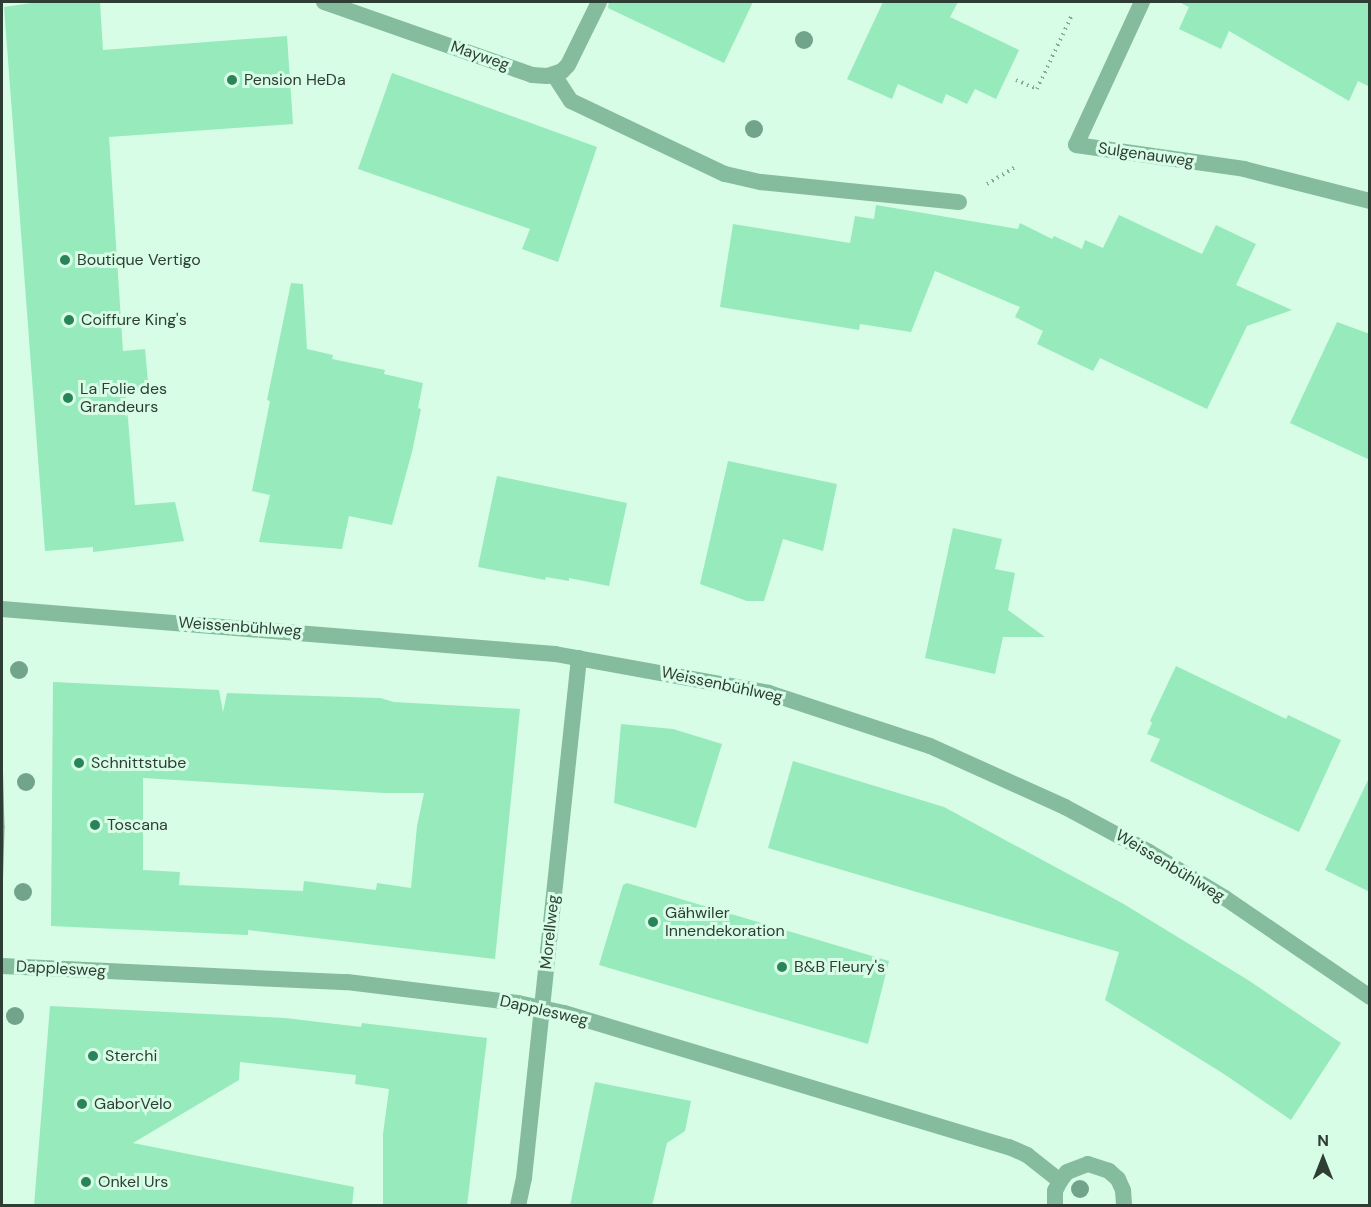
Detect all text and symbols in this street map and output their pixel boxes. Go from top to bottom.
street label: Mayweg [448,37,512,75]
place label: Pension HeDa [244,70,346,90]
marker: Pension HeDa [225,73,239,87]
street label: Sulgenauweg [1097,139,1195,171]
place label: Boutique Vertigo [77,250,201,270]
marker: Boutique Vertigo [58,253,72,267]
place label: Coiffure King's [81,310,187,330]
marker: Coiffure King's [62,313,76,327]
place label: La Folie des Grandeurs [80,379,167,417]
marker: La Folie des Grandeurs [61,391,75,405]
street label: Weissenbühlweg [178,613,302,641]
street label: Weissenbühlweg [659,663,785,707]
place label: Schnittstube [91,753,186,773]
marker: Schnittstube [72,756,86,770]
place label: Toscana [107,815,168,835]
marker: Toscana [88,818,102,832]
street label: Weissenbühlweg [1112,826,1228,906]
street label: Morellweg [537,894,563,970]
place label: Gähwiler Innendekoration [665,903,785,941]
marker: Gähwiler Innendekoration [646,915,660,929]
street label: Dapplesweg [16,957,106,981]
place label: B&B Fleury's [794,957,885,977]
marker: B&B Fleury's [775,960,789,974]
street label: Dapplesweg [498,992,590,1030]
place label: Sterchi [105,1046,157,1066]
marker: Sterchi [86,1049,100,1063]
place label: GaborVelo [94,1094,172,1114]
marker: GaborVelo [75,1097,89,1111]
north arrow [1293,1129,1353,1189]
text: N [1317,1130,1329,1151]
place label: Onkel Urs [98,1172,168,1192]
marker: Onkel Urs [79,1175,93,1189]

